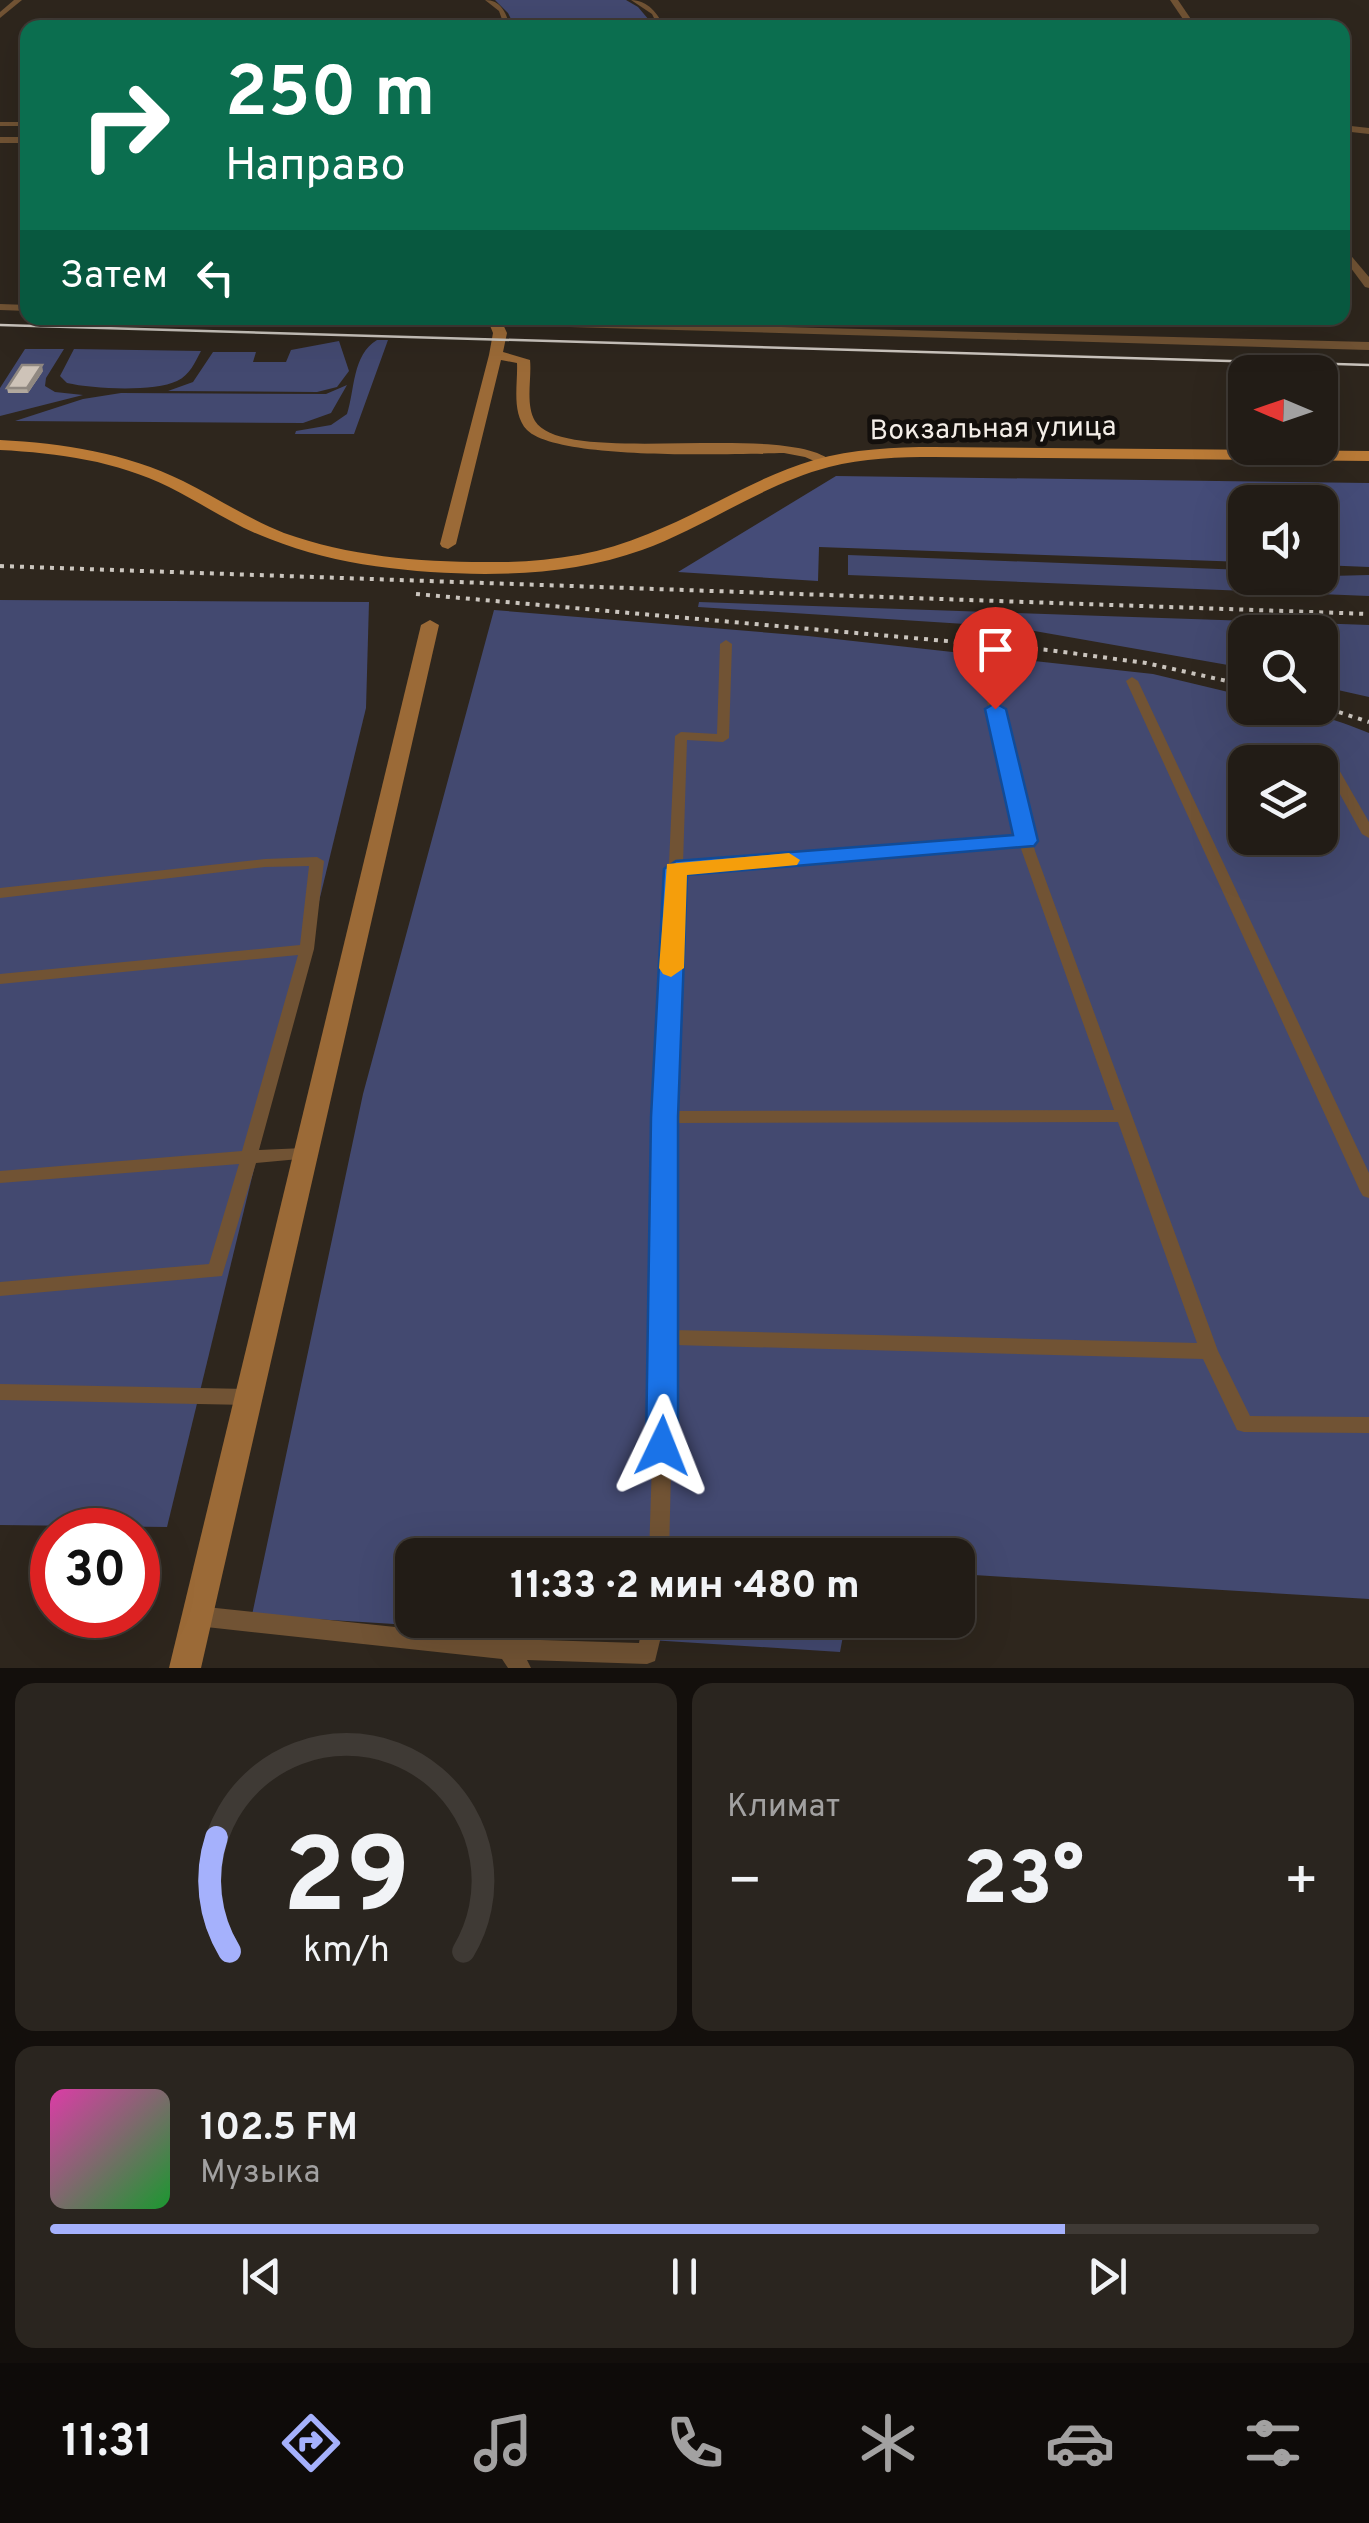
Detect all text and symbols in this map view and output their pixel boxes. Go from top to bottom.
text: 250 m [225,52,435,141]
icon: right [60,60,190,190]
text: Направо [225,139,406,196]
icon: left [188,250,243,305]
text: Затем [60,253,168,302]
north arrow [1228,355,1338,465]
map controls [1228,355,1338,855]
street label: Вокзальная улица [869,410,1117,450]
button: sound [1228,485,1338,595]
pin [953,607,1038,710]
button: search [1228,615,1338,725]
icon: arrive [968,622,1023,677]
button: layers [1228,745,1338,855]
position arrow [610,1394,714,1498]
speed limit sign: 30 [30,1508,160,1638]
text: 11:33 · 2 мин · 480 m [510,1563,860,1612]
text: Климат [727,1788,840,1828]
text: 29 [282,1817,410,1949]
text: 23° [962,1836,1084,1931]
text: − [727,1849,762,1919]
text: + [1284,1849,1319,1919]
text: km/h [303,1929,389,1975]
text: 102.5 FM [200,2105,358,2154]
text: Музыка [200,2154,320,2194]
icon: previous [234,2249,289,2304]
icon: pause [657,2249,712,2304]
icon: next [1080,2249,1135,2304]
icon: directions [276,2408,346,2478]
icon: music [468,2408,538,2478]
icon: phone [660,2408,730,2478]
icon: climate [853,2408,923,2478]
icon: car [1045,2408,1115,2478]
icon: filters [1238,2408,1308,2478]
text: 11:31 [61,2415,153,2472]

